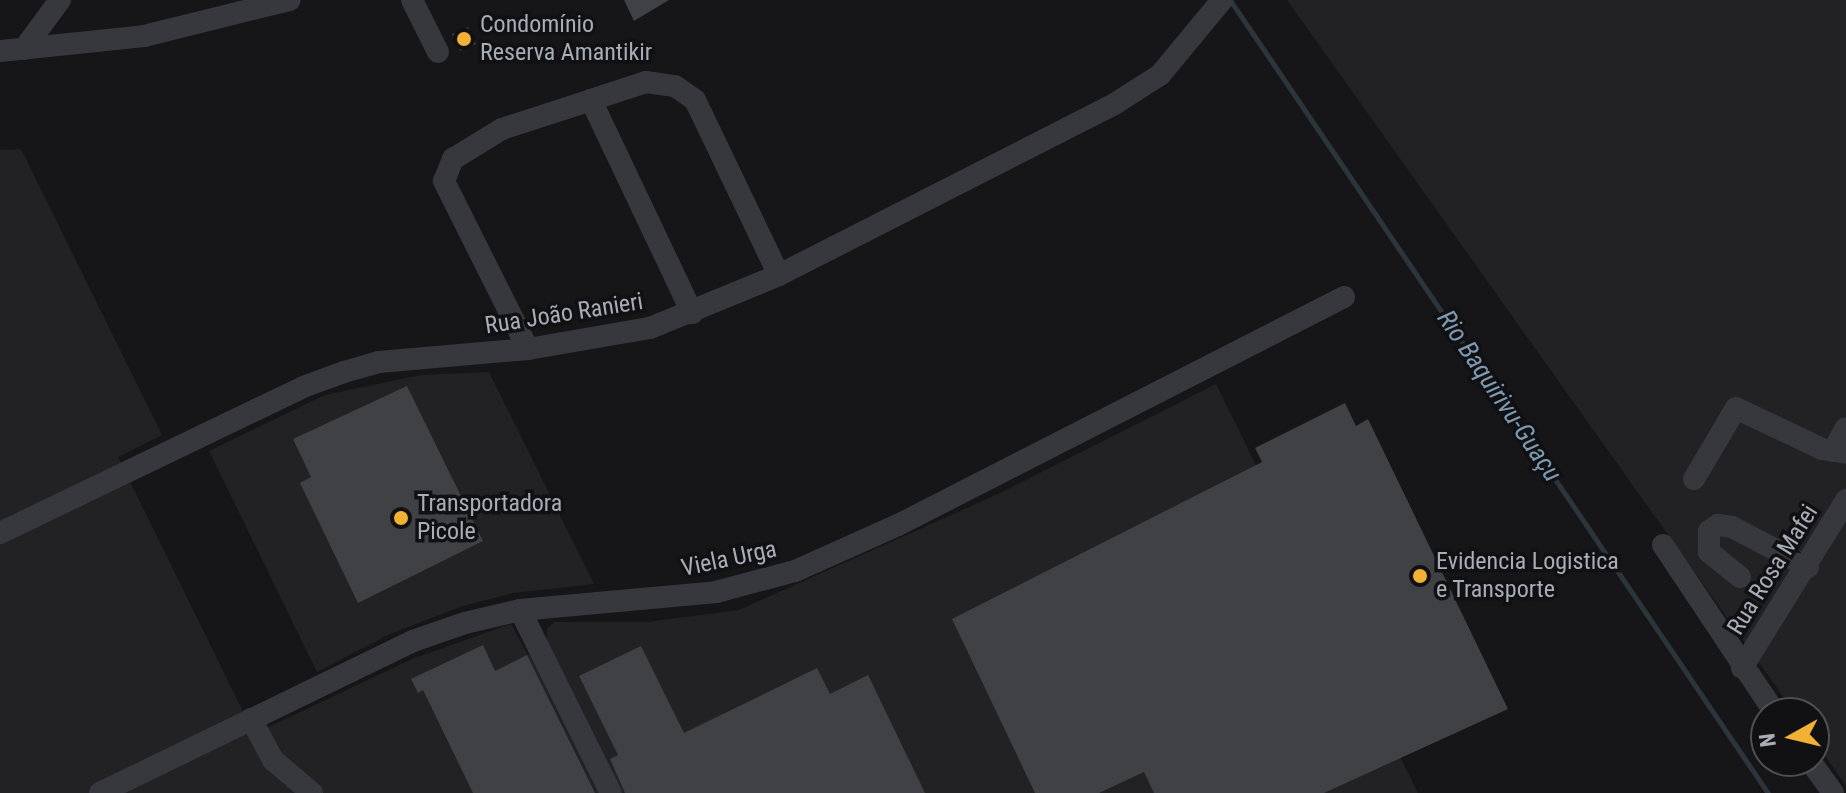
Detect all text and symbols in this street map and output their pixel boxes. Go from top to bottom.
place label: Condomínio Reserva Amantikir [480,11,652,67]
marker: Condomínio Reserva Amantikir [455,30,473,48]
street label: Rua João Ranieri [483,287,645,341]
water label: Rio Baquirivu-Guaçu [1430,304,1568,488]
place label: Transportadora Picole [417,490,562,546]
street label: Rua Rosa Mafei [1722,500,1824,640]
marker: Transportadora Picole [392,509,410,527]
street label: Viela Urga [679,535,779,583]
place label: Evidencia Logistica e Transporte [1436,548,1619,604]
marker: Evidencia Logistica e Transporte [1411,567,1429,585]
north arrow [1750,697,1830,777]
text: N [1754,732,1781,749]

